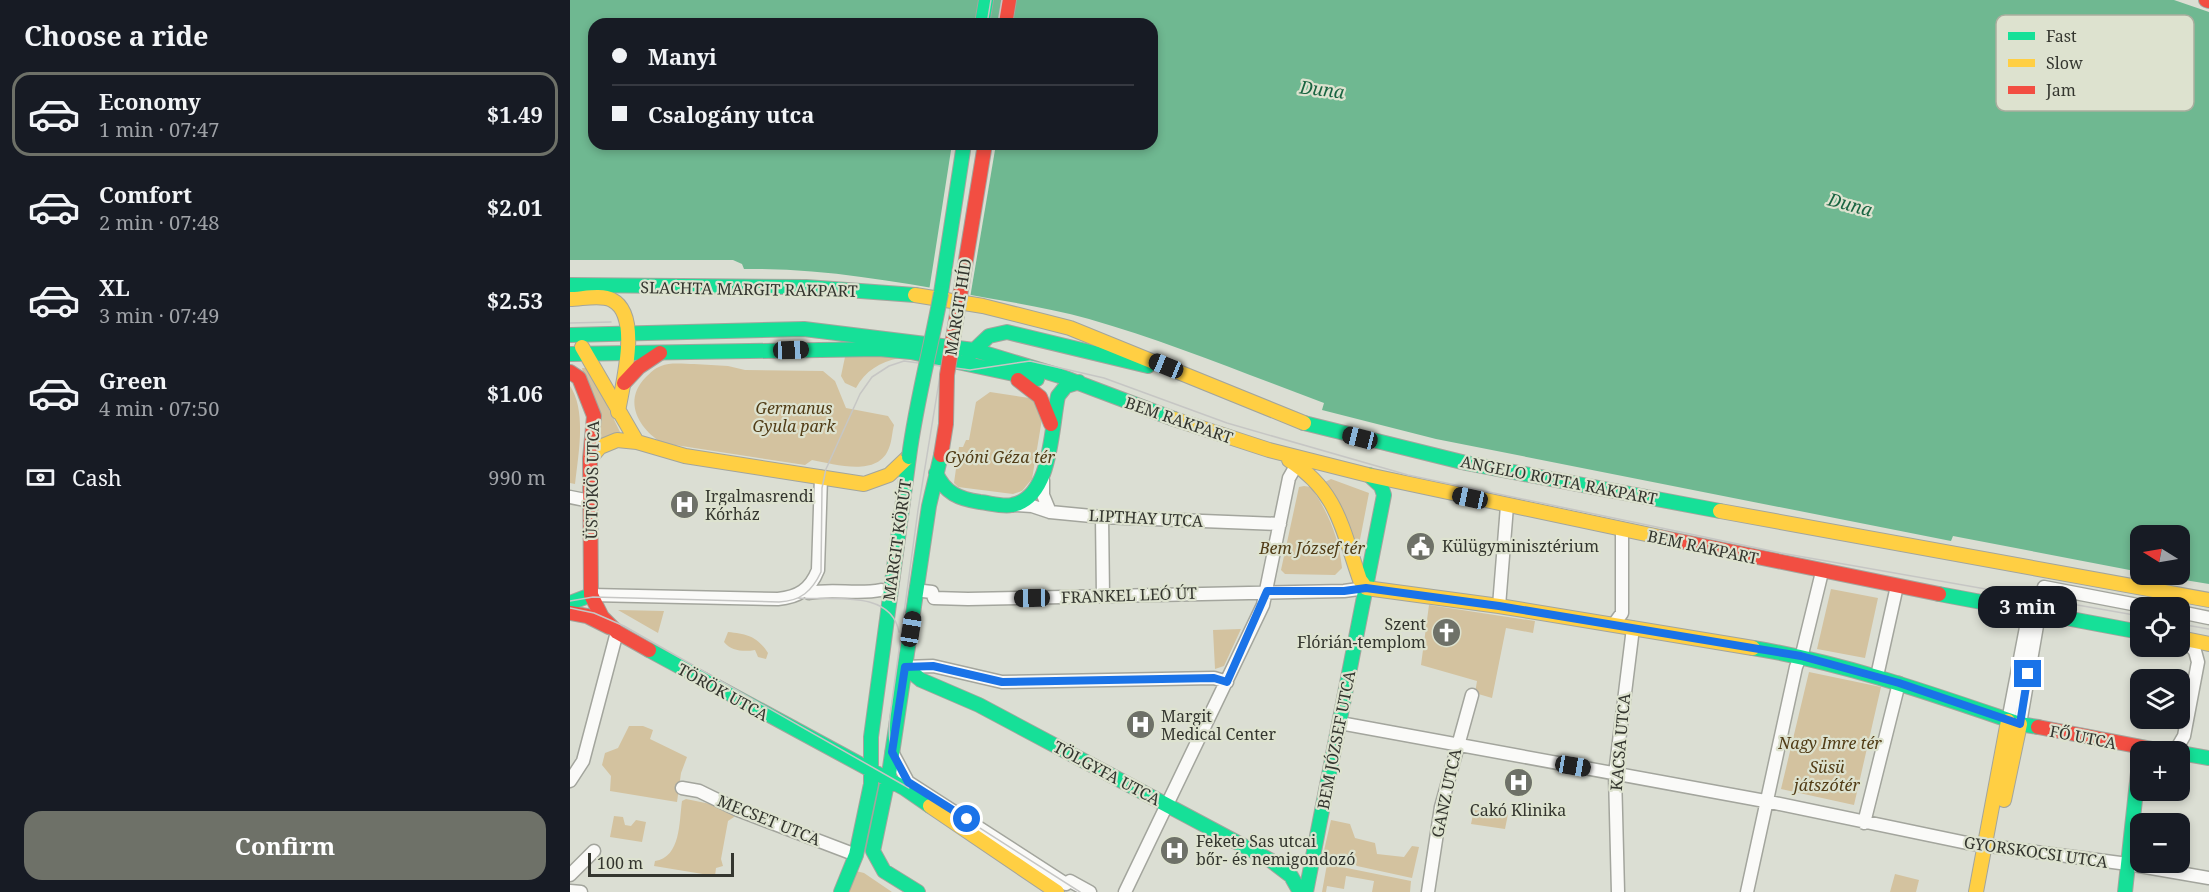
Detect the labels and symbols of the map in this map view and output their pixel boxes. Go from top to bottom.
legend [1996,15,2194,111]
text: Fast [2046,25,2077,47]
text: Slow [2046,52,2083,74]
water label: Duna [1297,74,1347,104]
text: Jam [2045,79,2076,101]
water label: Duna [1824,186,1876,222]
street label: MARGIT HÍD [939,257,977,357]
street label: SLACHTA MARGIT RAKPART [640,276,858,302]
car [773,340,809,360]
car [1146,351,1186,381]
street label: BEM RAKPART [1122,391,1236,449]
park label: Germanus Gyula park [753,397,836,437]
street label: ÜSTÖKÖS UTCA [580,420,604,540]
car [1340,425,1380,451]
park label: Gyóni Géza tér [945,446,1055,468]
street label: ANGELO ROTTA RAKPART [1459,450,1659,510]
street label: MARGIT KÖRÚT [878,478,916,602]
place label: Irgalmasrendi Kórház [705,485,814,525]
car [1451,485,1489,511]
hospital icon: Irgalmasrendi Kórház [668,489,700,521]
street label: LIPTHAY UTCA [1088,504,1204,532]
street label: BEM RAKPART [1646,525,1761,570]
north arrow [2130,525,2190,585]
public building icon: Külügyminisztérium [1405,530,1437,562]
place label: Külügyminisztérium [1442,535,1599,557]
park label: Bem József tér [1258,537,1365,559]
street label: FRANKEL LEÓ ÚT [1061,582,1198,608]
callout: 3 min [1978,587,2078,629]
car [1014,589,1050,607]
car [899,610,923,648]
place label: Szent Flórián-templom [1297,613,1426,653]
church icon: Szent Flórián-templom [1431,617,1463,649]
street label: TÖRÖK UTCA [674,658,773,726]
route end [2014,660,2041,687]
street label: BEM JÓZSEF UTCA [1312,668,1360,811]
street label: KACSA UTCA [1605,692,1635,792]
place label: Margit Medical Center [1161,705,1276,745]
hospital icon: Margit Medical Center [1124,709,1156,741]
street label: FŐ UTCA [2048,720,2119,754]
park label: Nagy Imre tér [1777,732,1882,754]
street label: TÖLGYFA UTCA [1050,736,1165,811]
street label: GANZ UTCA [1426,746,1466,840]
car [1554,754,1592,778]
park label: Süsü játszótér [1791,756,1860,796]
hospital icon: Cakó Klinika [1502,766,1534,798]
street label: MECSET UTCA [714,789,825,851]
place label: Cakó Klinika [1470,799,1566,821]
route start [953,805,980,832]
place label: Fekete Sas utcai bőr- és nemigondozó [1196,830,1355,870]
street label: GYORSKOCSI UTCA [1963,831,2110,873]
hospital icon: Fekete Sas utcai bőr- és nemigondozó [1159,834,1191,866]
scale bar [588,850,734,878]

